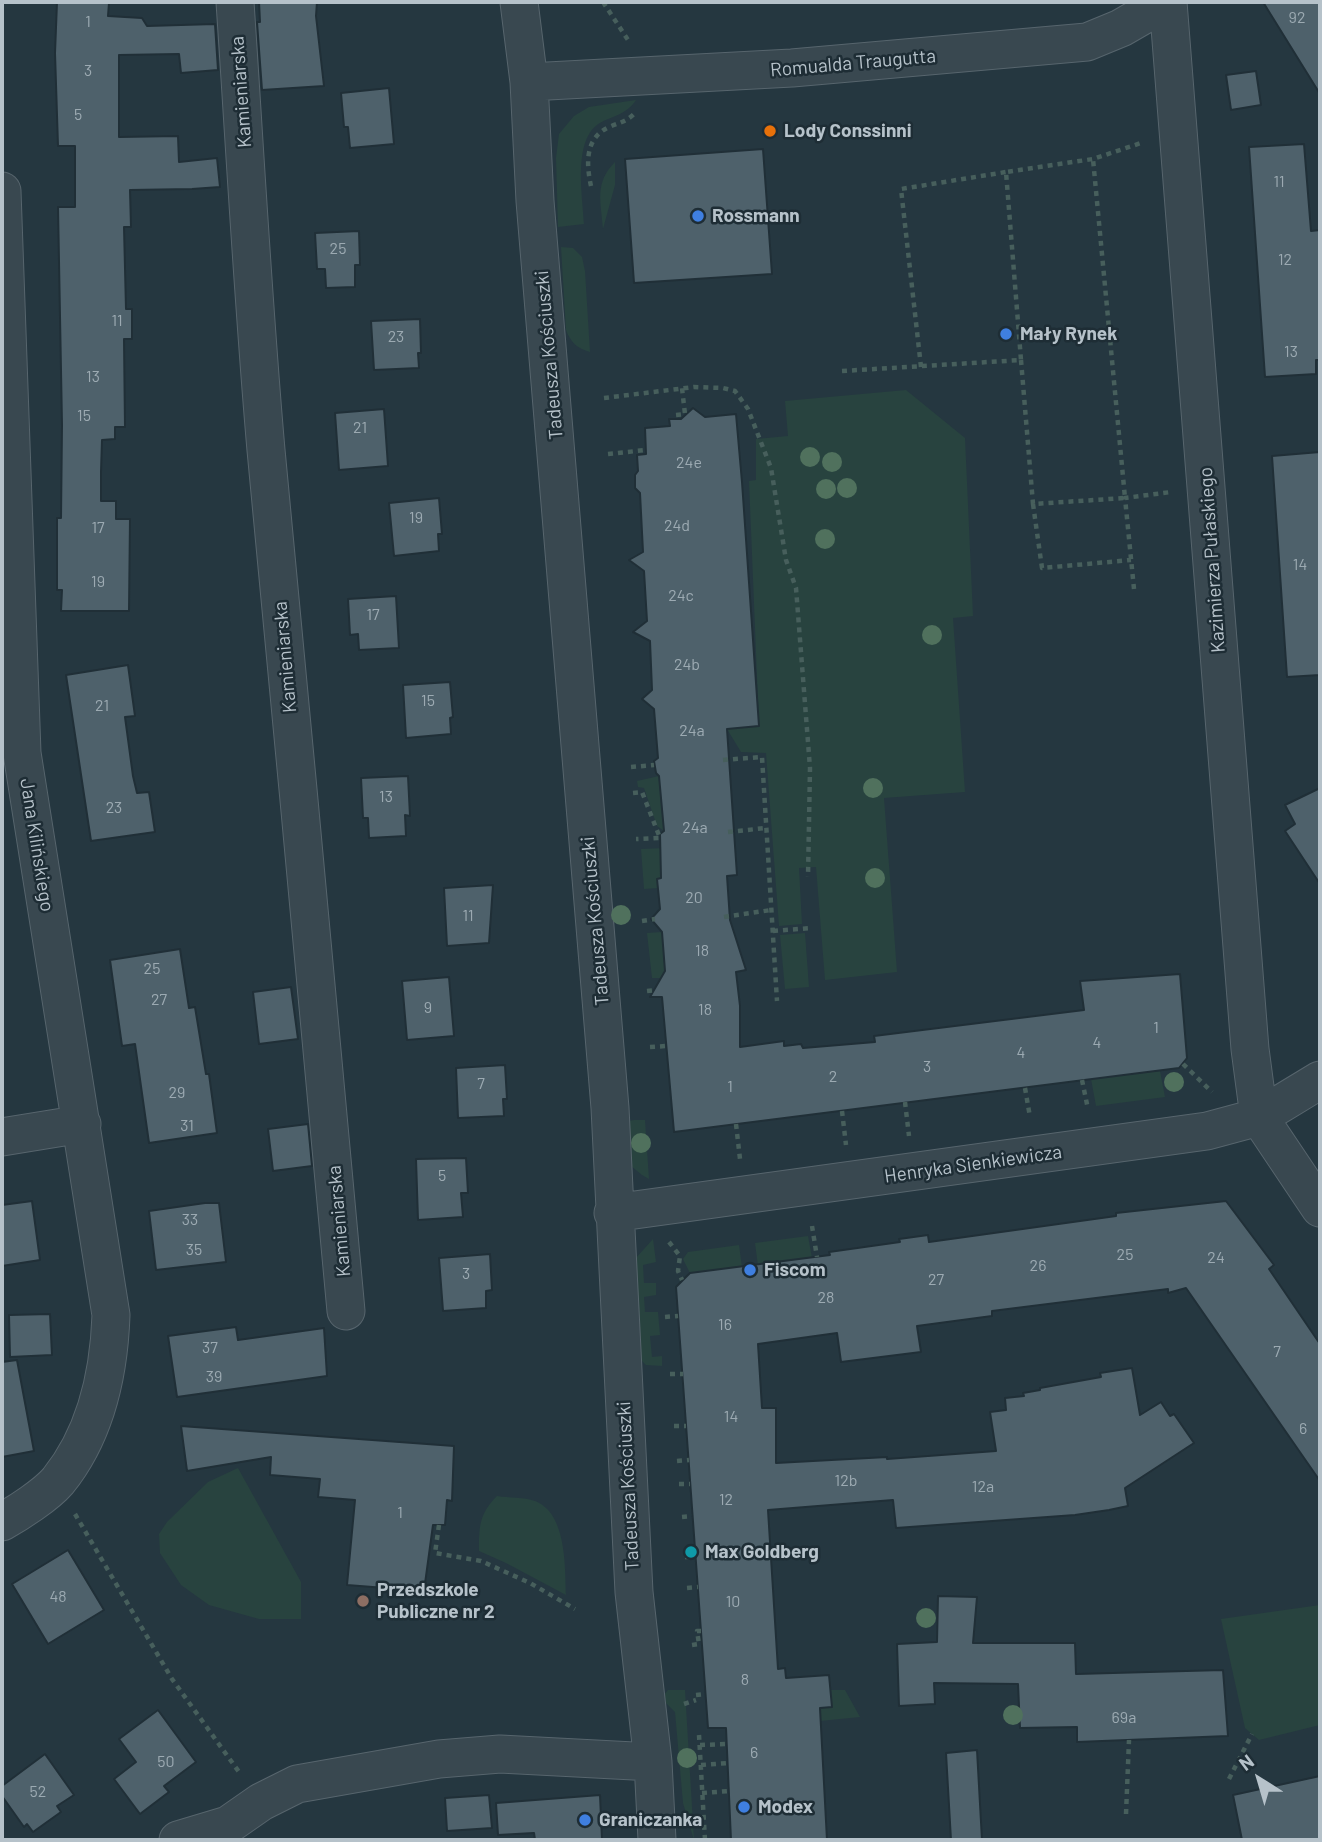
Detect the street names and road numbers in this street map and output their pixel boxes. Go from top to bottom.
street label: Kamieniarska [226,35,256,149]
street label: Romualda Traugutta [769,44,937,82]
street label: Tadeusza Kościuszki [530,269,568,441]
street label: Kazimierza Pułaskiego [1194,466,1230,654]
street label: Kamieniarska [269,600,301,714]
street label: Jana Kilińskiego [15,777,59,913]
street label: Tadeusza Kościuszki [576,835,614,1007]
street label: Henryka Sienkiewicza [883,1140,1063,1188]
street label: Kamieniarska [323,1164,355,1278]
street label: Tadeusza Kościuszki [612,1401,644,1571]

